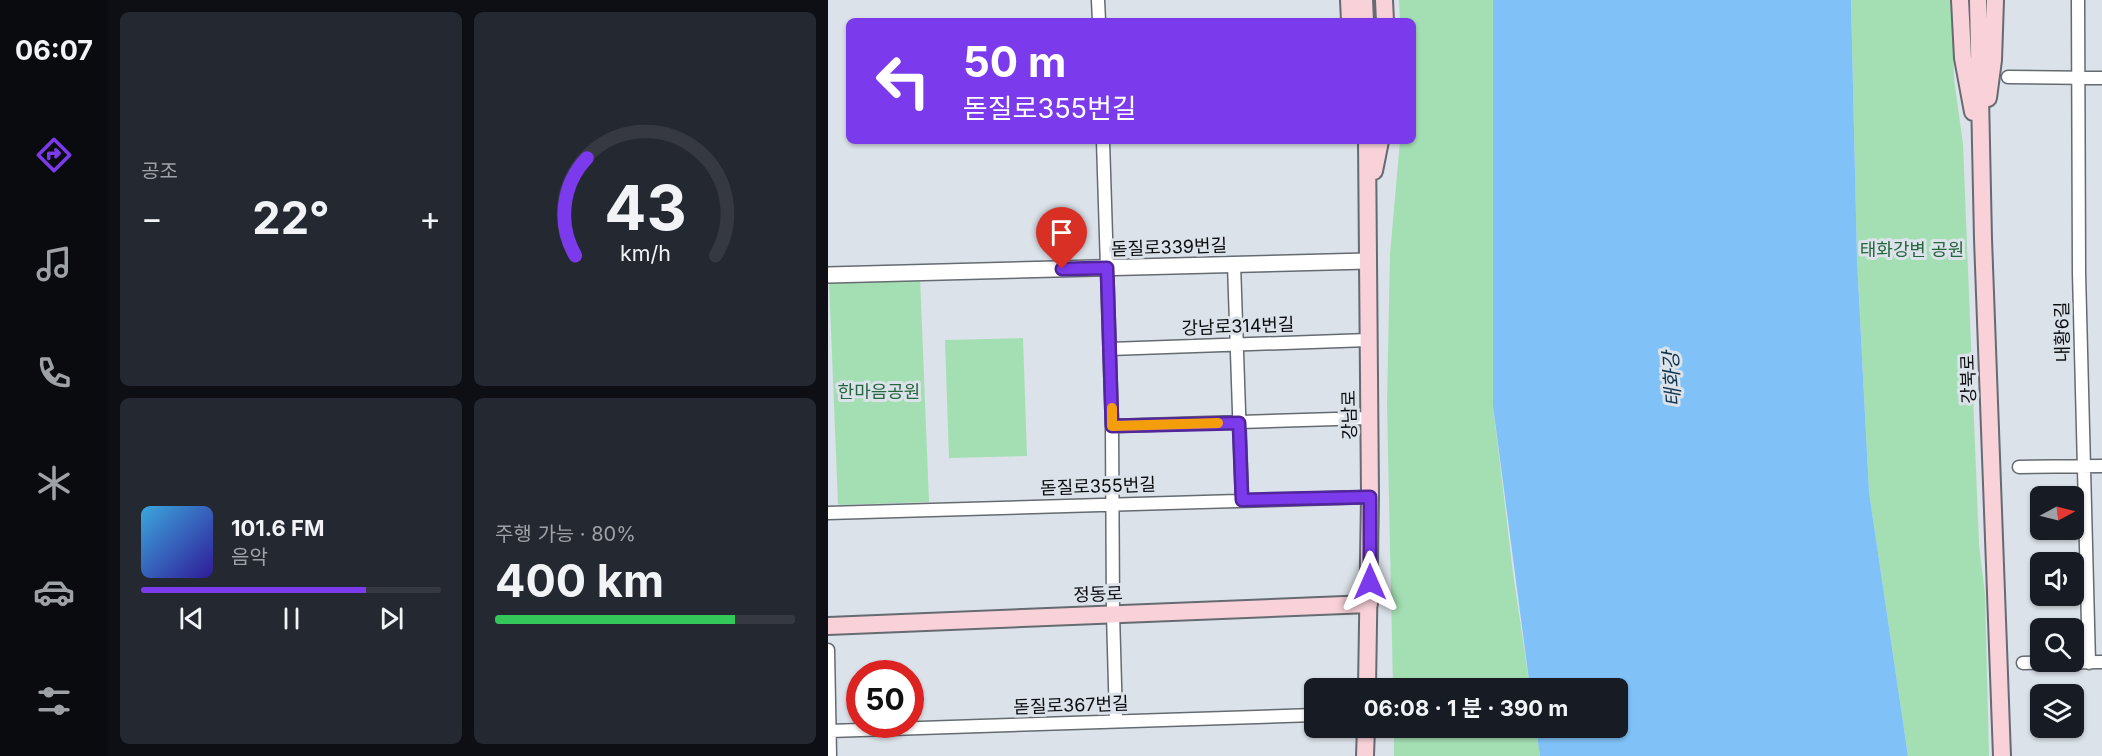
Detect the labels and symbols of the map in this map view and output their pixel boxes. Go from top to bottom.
pin [1036,207,1087,269]
street label: 돋질로339번길 [1111,234,1227,260]
park label: 태화강변 공원 [1860,239,1964,260]
street label: 내황6길 [2051,301,2073,363]
street label: 강남로314번길 [1181,314,1295,338]
water label: 태화강 [1658,348,1685,407]
street label: 강북로 [1957,354,1979,404]
park label: 한마음공원 [838,381,920,402]
street label: 강남로 [1338,390,1360,440]
street label: 돋질로355번길 [1040,473,1156,499]
north arrow [2030,486,2084,540]
position arrow [1338,550,1402,614]
street label: 정동로 [1073,583,1123,605]
speed limit sign: 50 [846,660,924,738]
street label: 돋질로367번길 [1013,692,1129,718]

